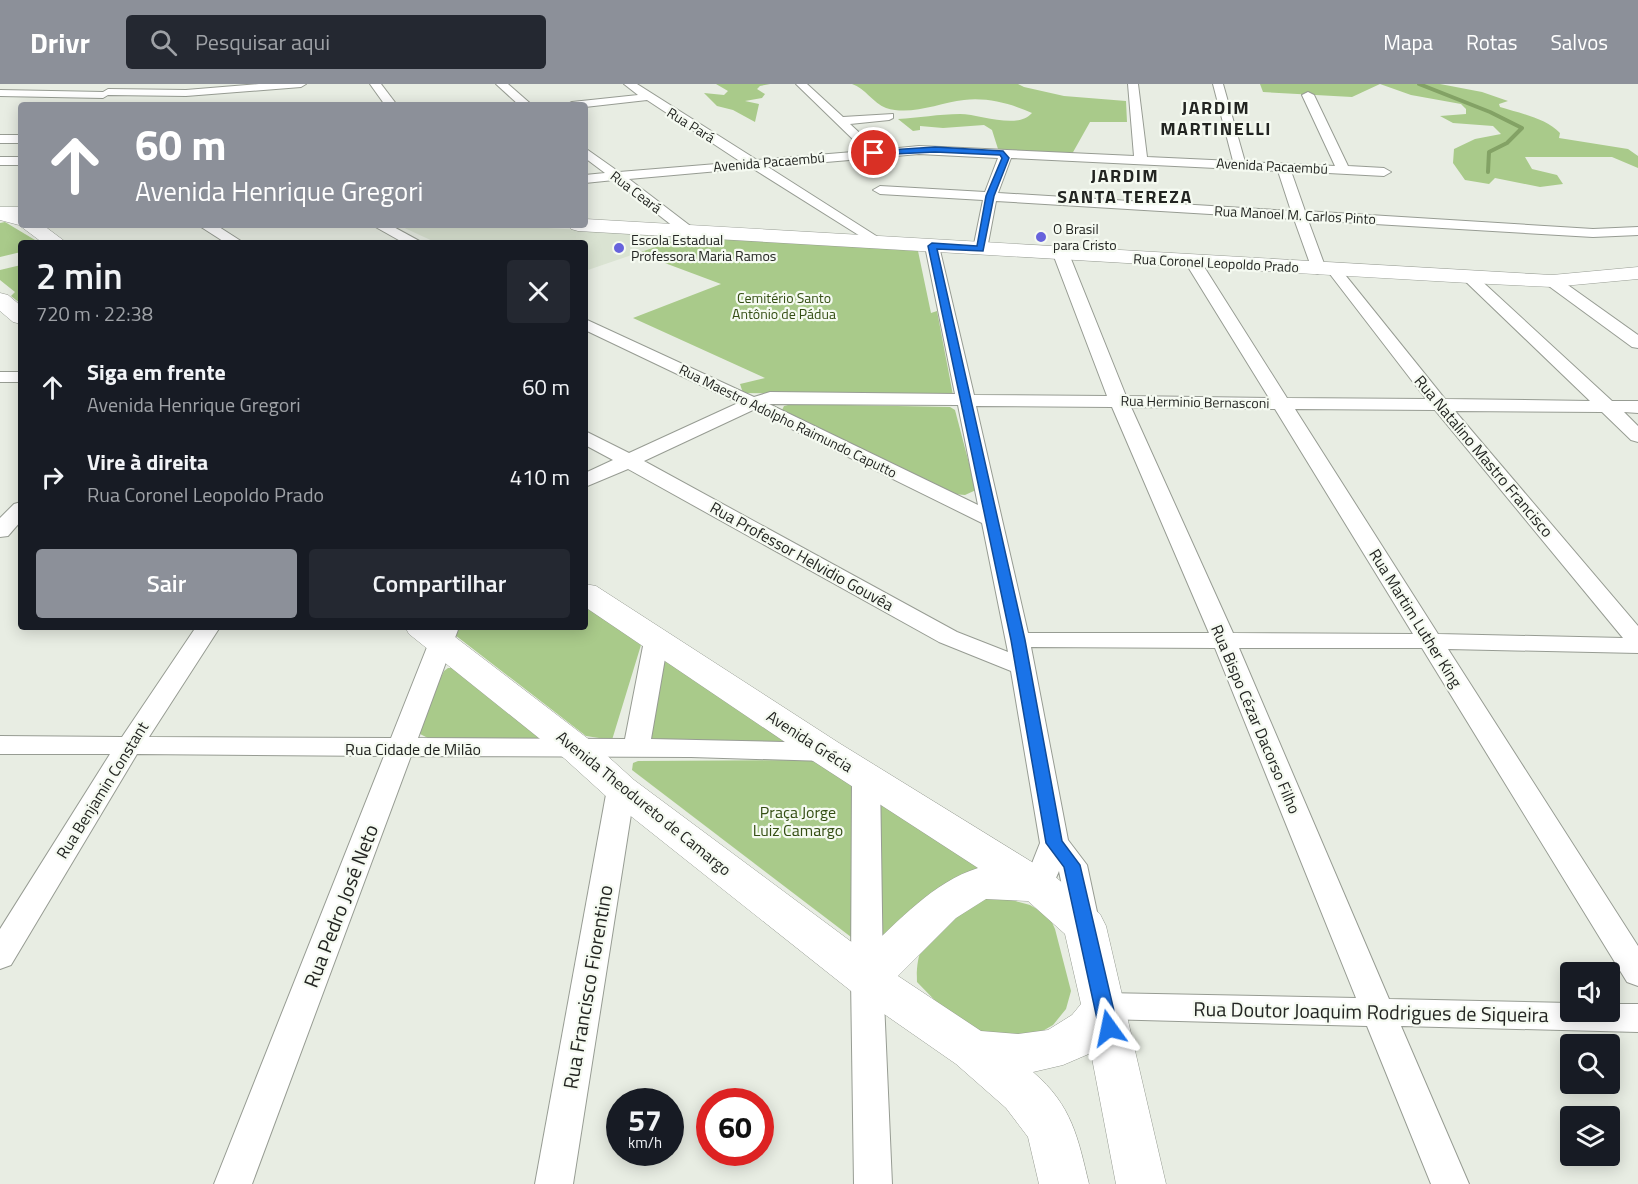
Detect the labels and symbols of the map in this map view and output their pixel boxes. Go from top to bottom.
district label: JARDIM MARTINELLI [1160,94,1272,142]
street label: Rua Pará [663,102,719,148]
pin [848,127,899,178]
street label: Avenida Pacaembú [712,146,826,177]
street label: Avenida Pacaembú [1216,152,1328,179]
district label: JARDIM SANTA TEREZA [1057,162,1193,210]
street label: Rua Ceará [606,165,666,218]
street label: Rua Manoel M. Carlos Pinto [1214,200,1376,229]
place label: O Brasil para Cristo [1053,218,1117,255]
place label: Escola Estadual Professora Maria Ramos [631,229,776,266]
marker: O Brasil para Cristo [1034,230,1048,244]
marker: Escola Estadual Professora Maria Ramos [612,241,626,255]
street label: Rua Coronel Leopoldo Prado [1133,248,1299,277]
park label: Cemitério Santo Antônio de Pádua [732,287,836,324]
street label: Rua Maestro Adolpho Raimundo Caputto [676,358,901,483]
street label: Rua Natalino Mastro Francisco [1409,370,1559,542]
street label: Rua Herminio Bernasconi [1120,390,1270,413]
street label: Rua Professor Helvidio Gouvêa [706,495,898,617]
street label: Rua Martim Luther King [1364,544,1468,692]
street label: Rua Bispo Cézar Dacorso Filho [1205,621,1307,817]
street label: Avenida Grécia [762,704,858,778]
street label: Rua Benjamin Constant [50,716,154,863]
street label: Avenida Theodureto de Camargo [551,725,737,881]
street label: Rua Cidade de Milão [345,737,481,761]
park label: Praça Jorge Luiz Camargo [753,800,843,842]
street label: Rua Pedro José Neto [295,820,386,992]
street label: Rua Francisco Fiorentino [554,882,621,1091]
street label: Rua Doutor Joaquim Rodrigues de Siqueira [1193,993,1549,1030]
position arrow [1077,996,1141,1060]
speed limit sign: 60 [696,1088,774,1166]

